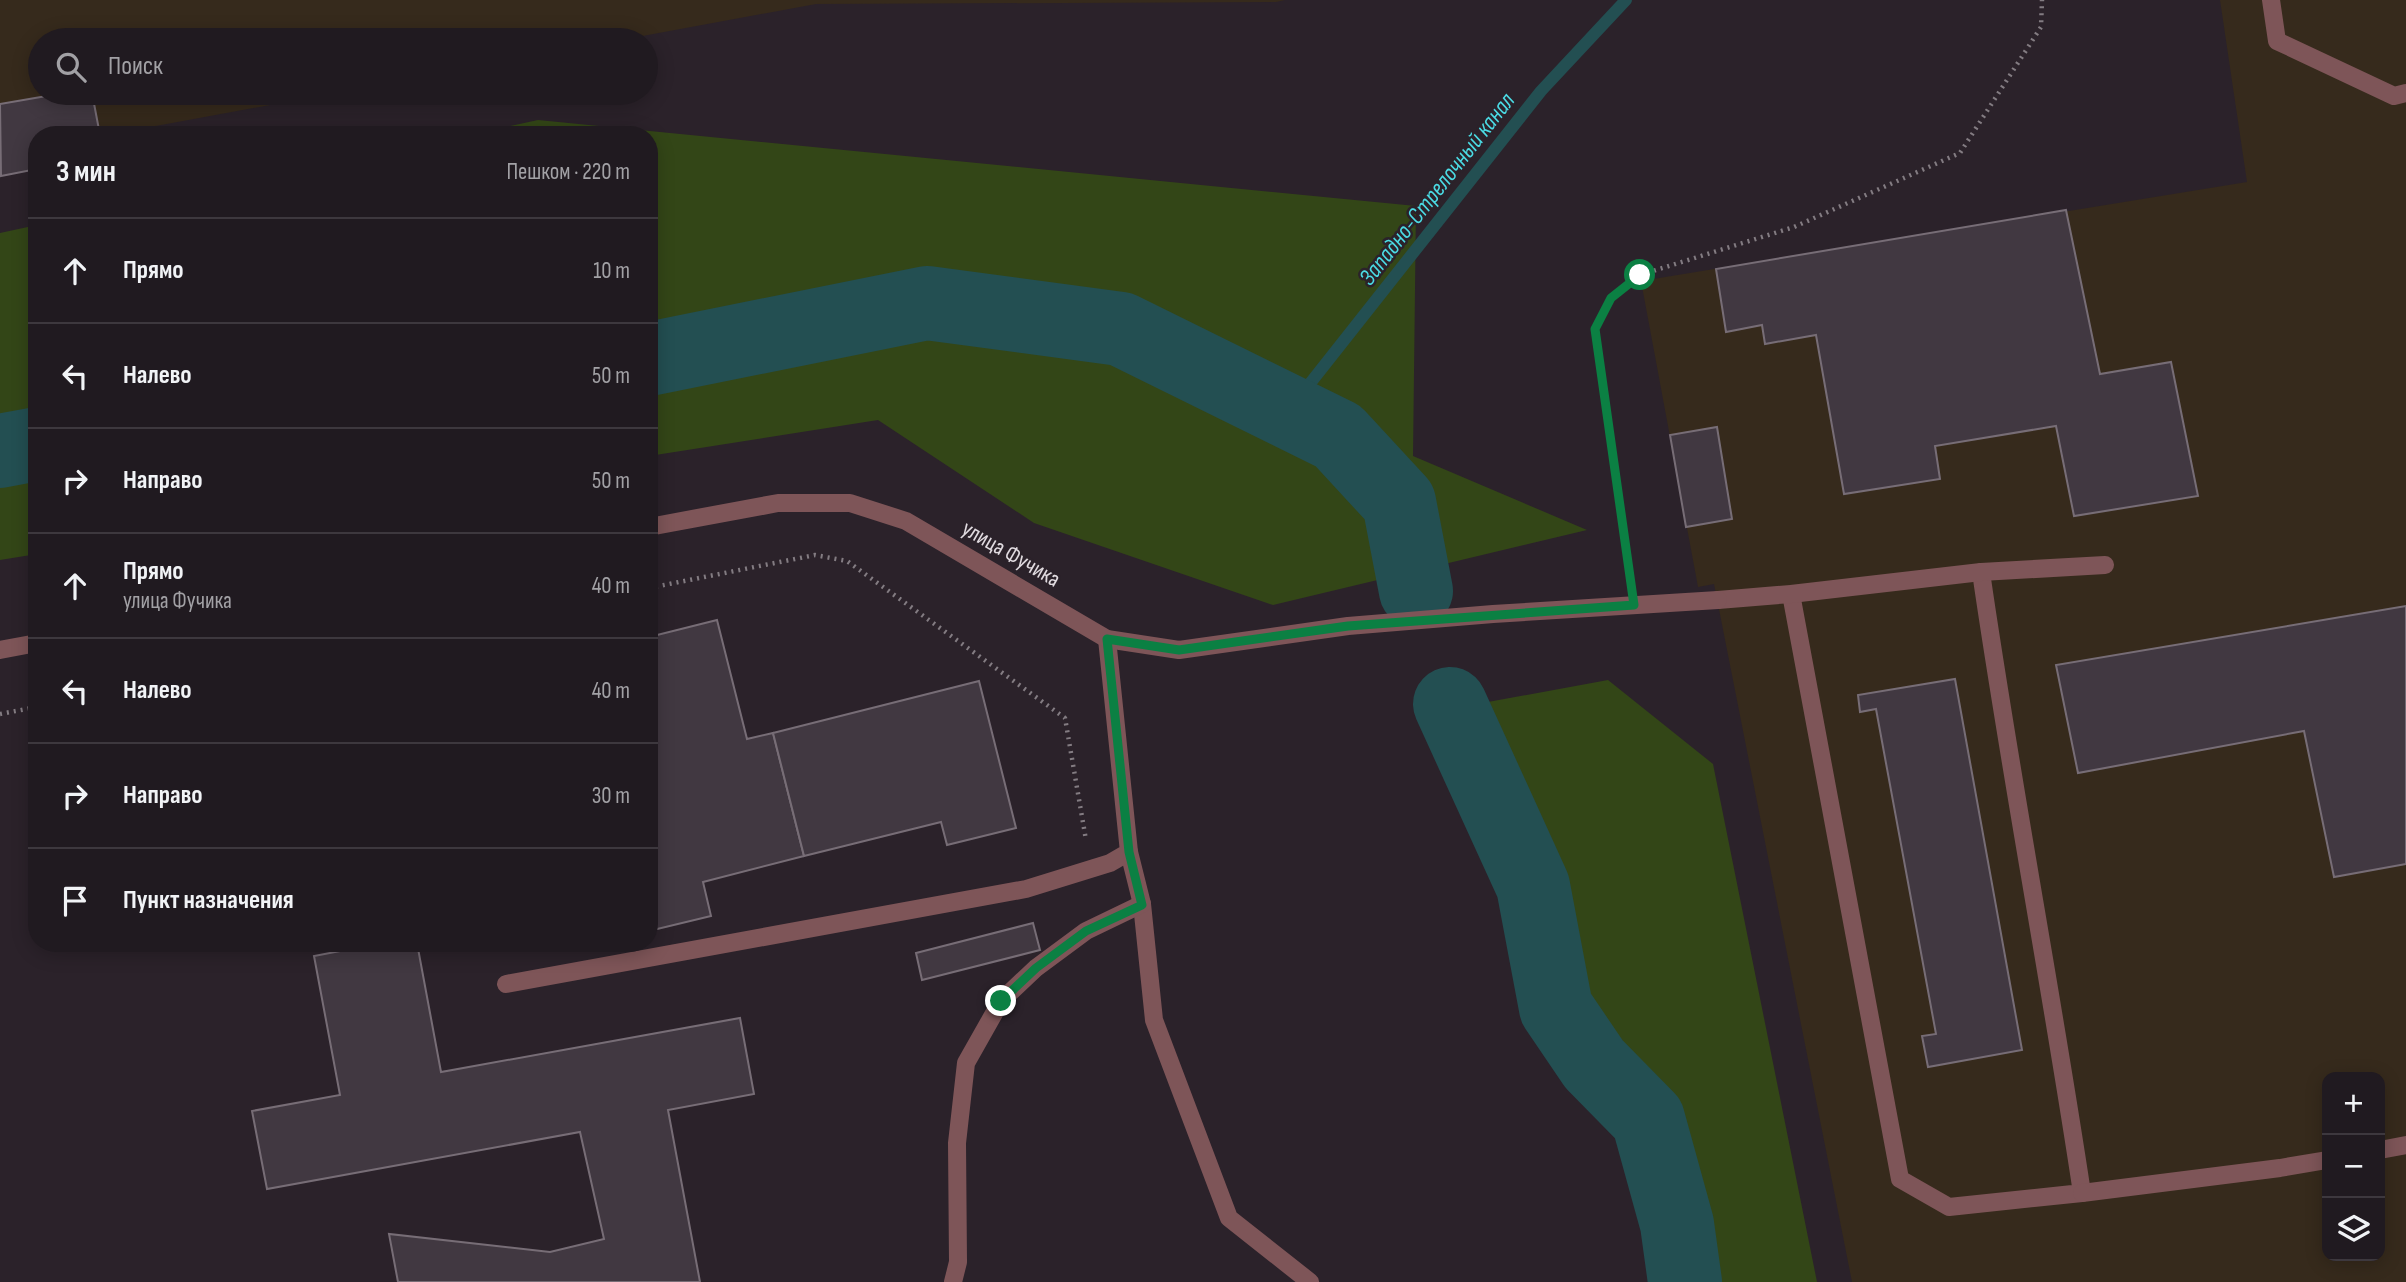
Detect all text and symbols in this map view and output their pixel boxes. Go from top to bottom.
search box [28,28,658,105]
icon: search [52,48,90,86]
text: Поиск [108,51,163,82]
water label: Западно-Стрелочный канал [1353,87,1522,291]
text: 3 мин [56,154,116,190]
text: Пешком · 220 m [506,158,630,186]
icon: ahead [56,252,94,290]
text: Прямо [123,255,184,286]
text: 10 m [593,257,630,285]
route start [1624,259,1655,290]
icon: left [56,357,94,395]
text: Налево [123,360,192,391]
text: 50 m [592,362,630,390]
icon: right [56,462,94,500]
text: Направо [123,465,202,496]
text: 50 m [592,467,630,495]
street label: улица Фучика [957,515,1065,593]
text: Прямо [123,556,184,587]
icon: ahead [56,567,94,605]
text: 40 m [592,572,630,600]
text: улица Фучика [123,587,232,615]
icon: left [56,672,94,710]
text: Налево [123,675,192,706]
text: 40 m [592,677,630,705]
icon: right [56,777,94,815]
text: Направо [123,780,202,811]
text: 30 m [592,782,630,810]
icon: arrive [56,882,94,920]
text: Пункт назначения [123,885,294,916]
route end [985,985,1016,1016]
map controls [2322,1072,2385,1261]
button: + [2322,1072,2385,1135]
button: − [2322,1135,2385,1198]
button: layers [2322,1198,2385,1261]

